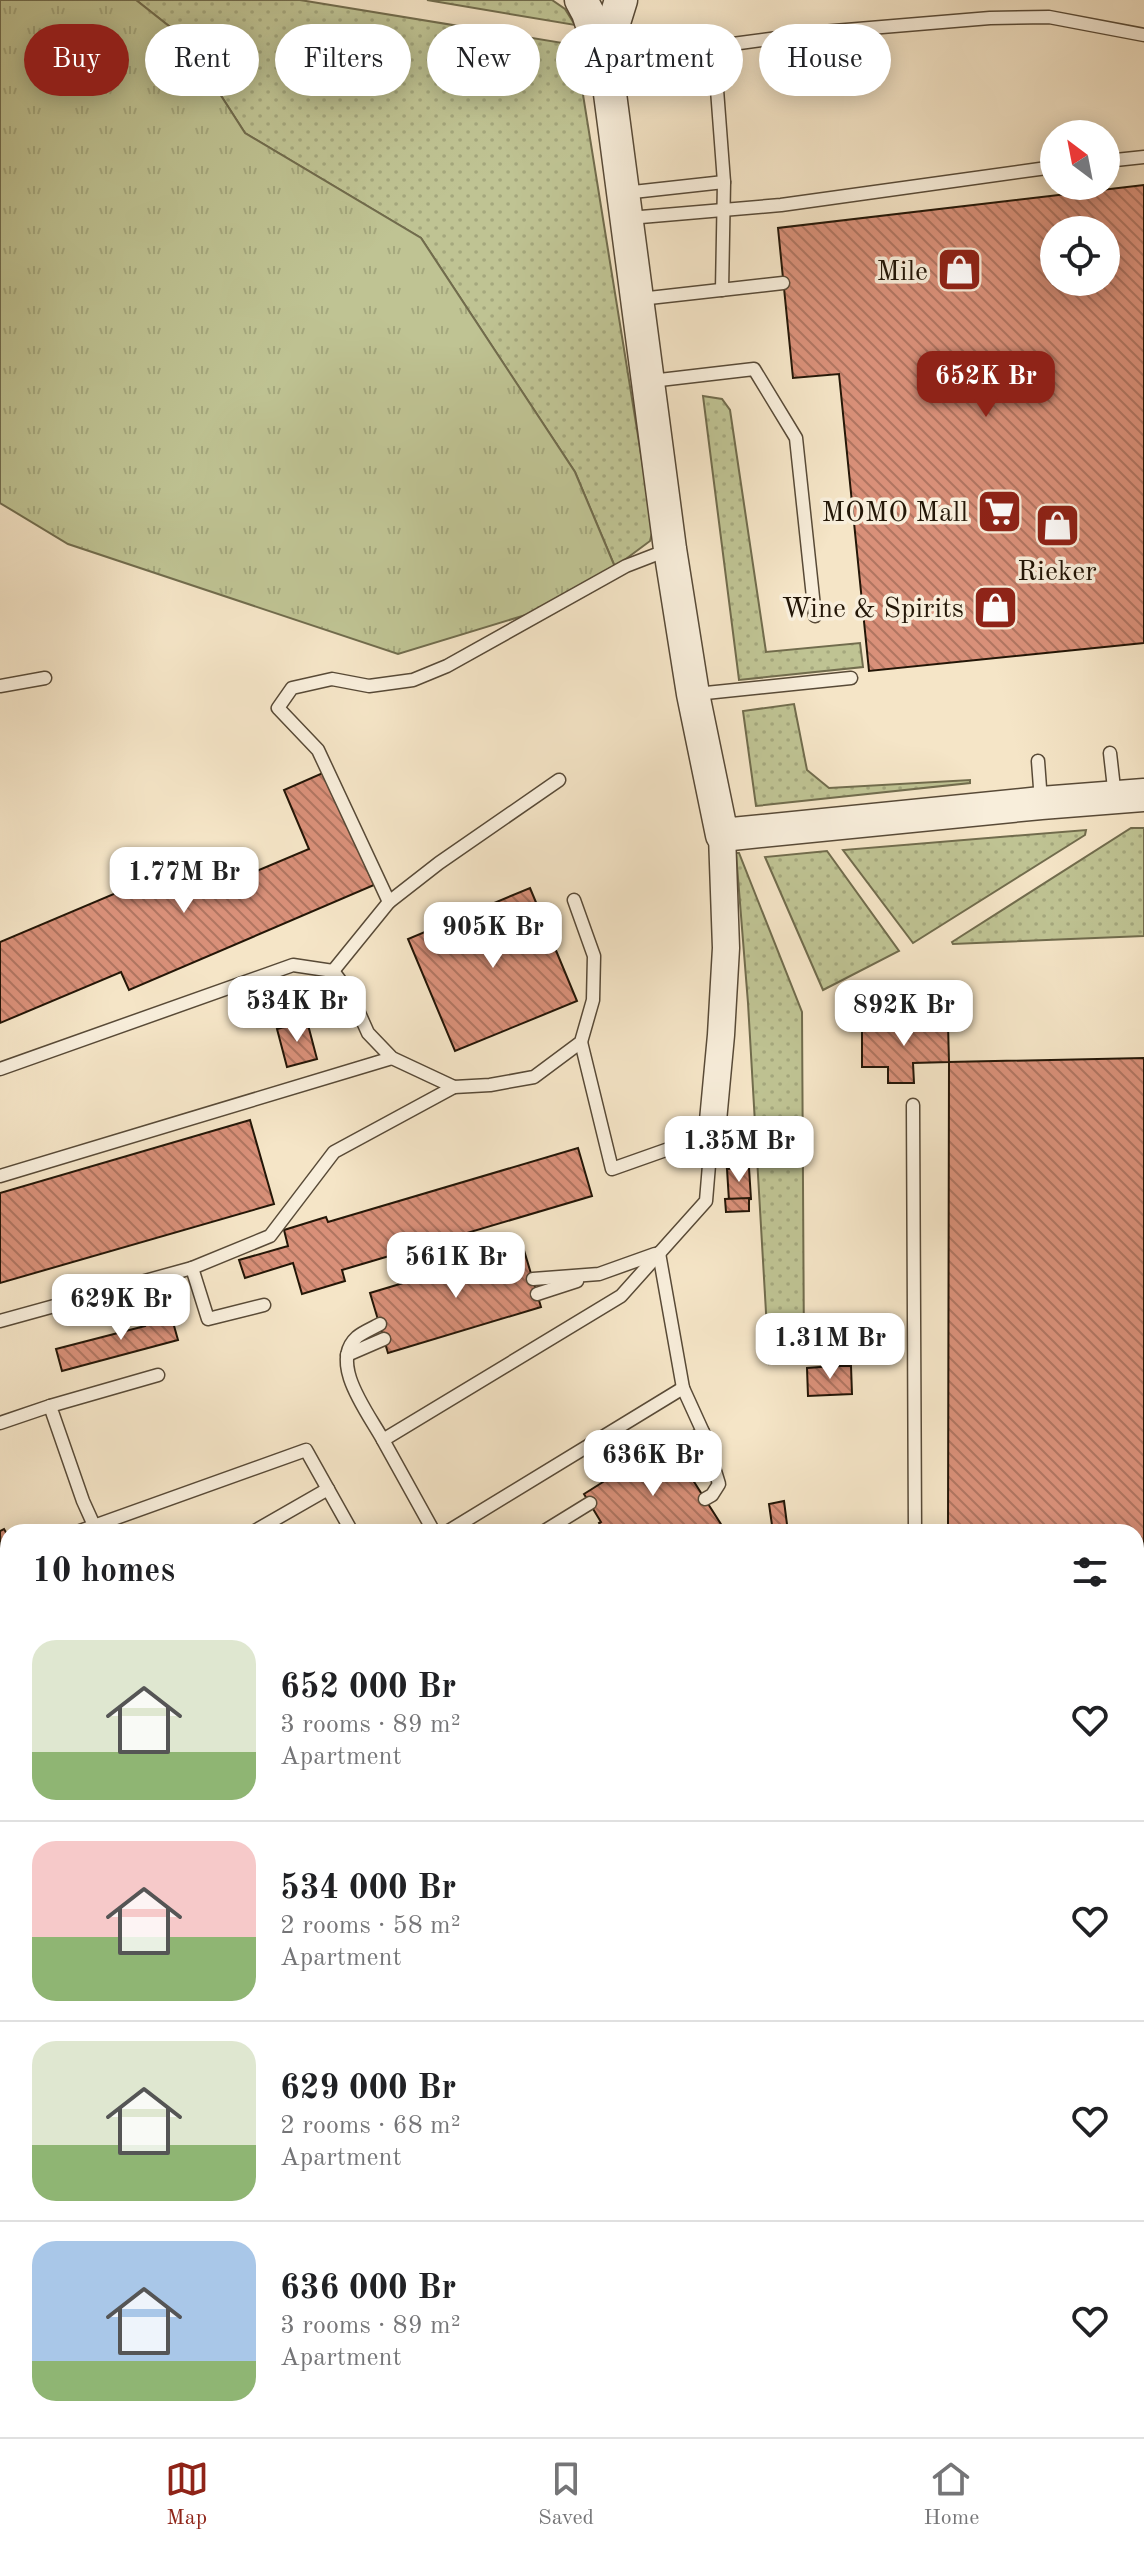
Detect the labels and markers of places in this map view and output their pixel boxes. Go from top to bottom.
shop icon: Mile [935,246,983,294]
place label: Mile [877,259,928,287]
pin: 652K Br [912,351,1060,419]
supermarket icon: MOMO Mall [975,487,1023,535]
place label: MOMO Mall [822,500,968,528]
shop icon: Rieker [1033,502,1081,550]
place label: Rieker [1017,559,1097,587]
shop icon: Wine & Spirits [971,583,1019,631]
place label: Wine & Spirits [782,596,964,624]
pin: 1.77M Br [101,847,267,915]
pin: 905K Br [419,902,567,970]
pin: 534K Br [223,976,371,1044]
pin: 892K Br [830,980,978,1048]
pin: 1.35M Br [656,1116,822,1184]
pin: 561K Br [382,1232,530,1300]
pin: 629K Br [47,1274,195,1342]
pin: 1.31M Br [747,1313,913,1381]
pin: 636K Br [579,1430,727,1498]

